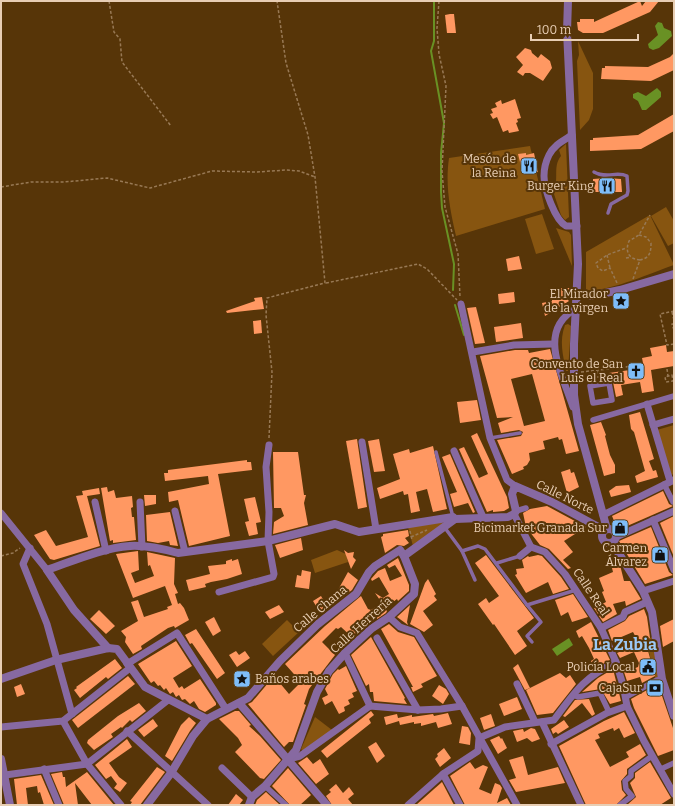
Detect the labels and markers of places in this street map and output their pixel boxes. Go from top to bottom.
place label: Mesón de la Reina [463,152,516,180]
restaurant icon: Mesón de la Reina [519,156,539,176]
restaurant icon: Burger King [597,176,617,196]
place label: Burger King [527,179,594,193]
place label: El Mirador de la virgen [544,287,609,315]
place icon: El Mirador de la virgen [611,291,631,311]
place label: Convento de San Luis el Real [530,357,624,385]
church icon: Convento de San Luis el Real [626,361,646,381]
shop icon: Bicimarket Granada Sur [610,518,630,538]
place label: Bicimarket Granada Sur [473,521,608,535]
place label: Carmen Álvarez [602,541,647,569]
shop icon: Carmen Álvarez [650,545,670,565]
public building icon: Policía Local [638,657,658,677]
place label: Policía Local [566,660,636,674]
place icon: Baños arabes [232,669,252,689]
place label: Baños arabes [255,672,329,686]
bank icon: CajaSur [645,678,665,698]
place label: CajaSur [598,681,643,695]

